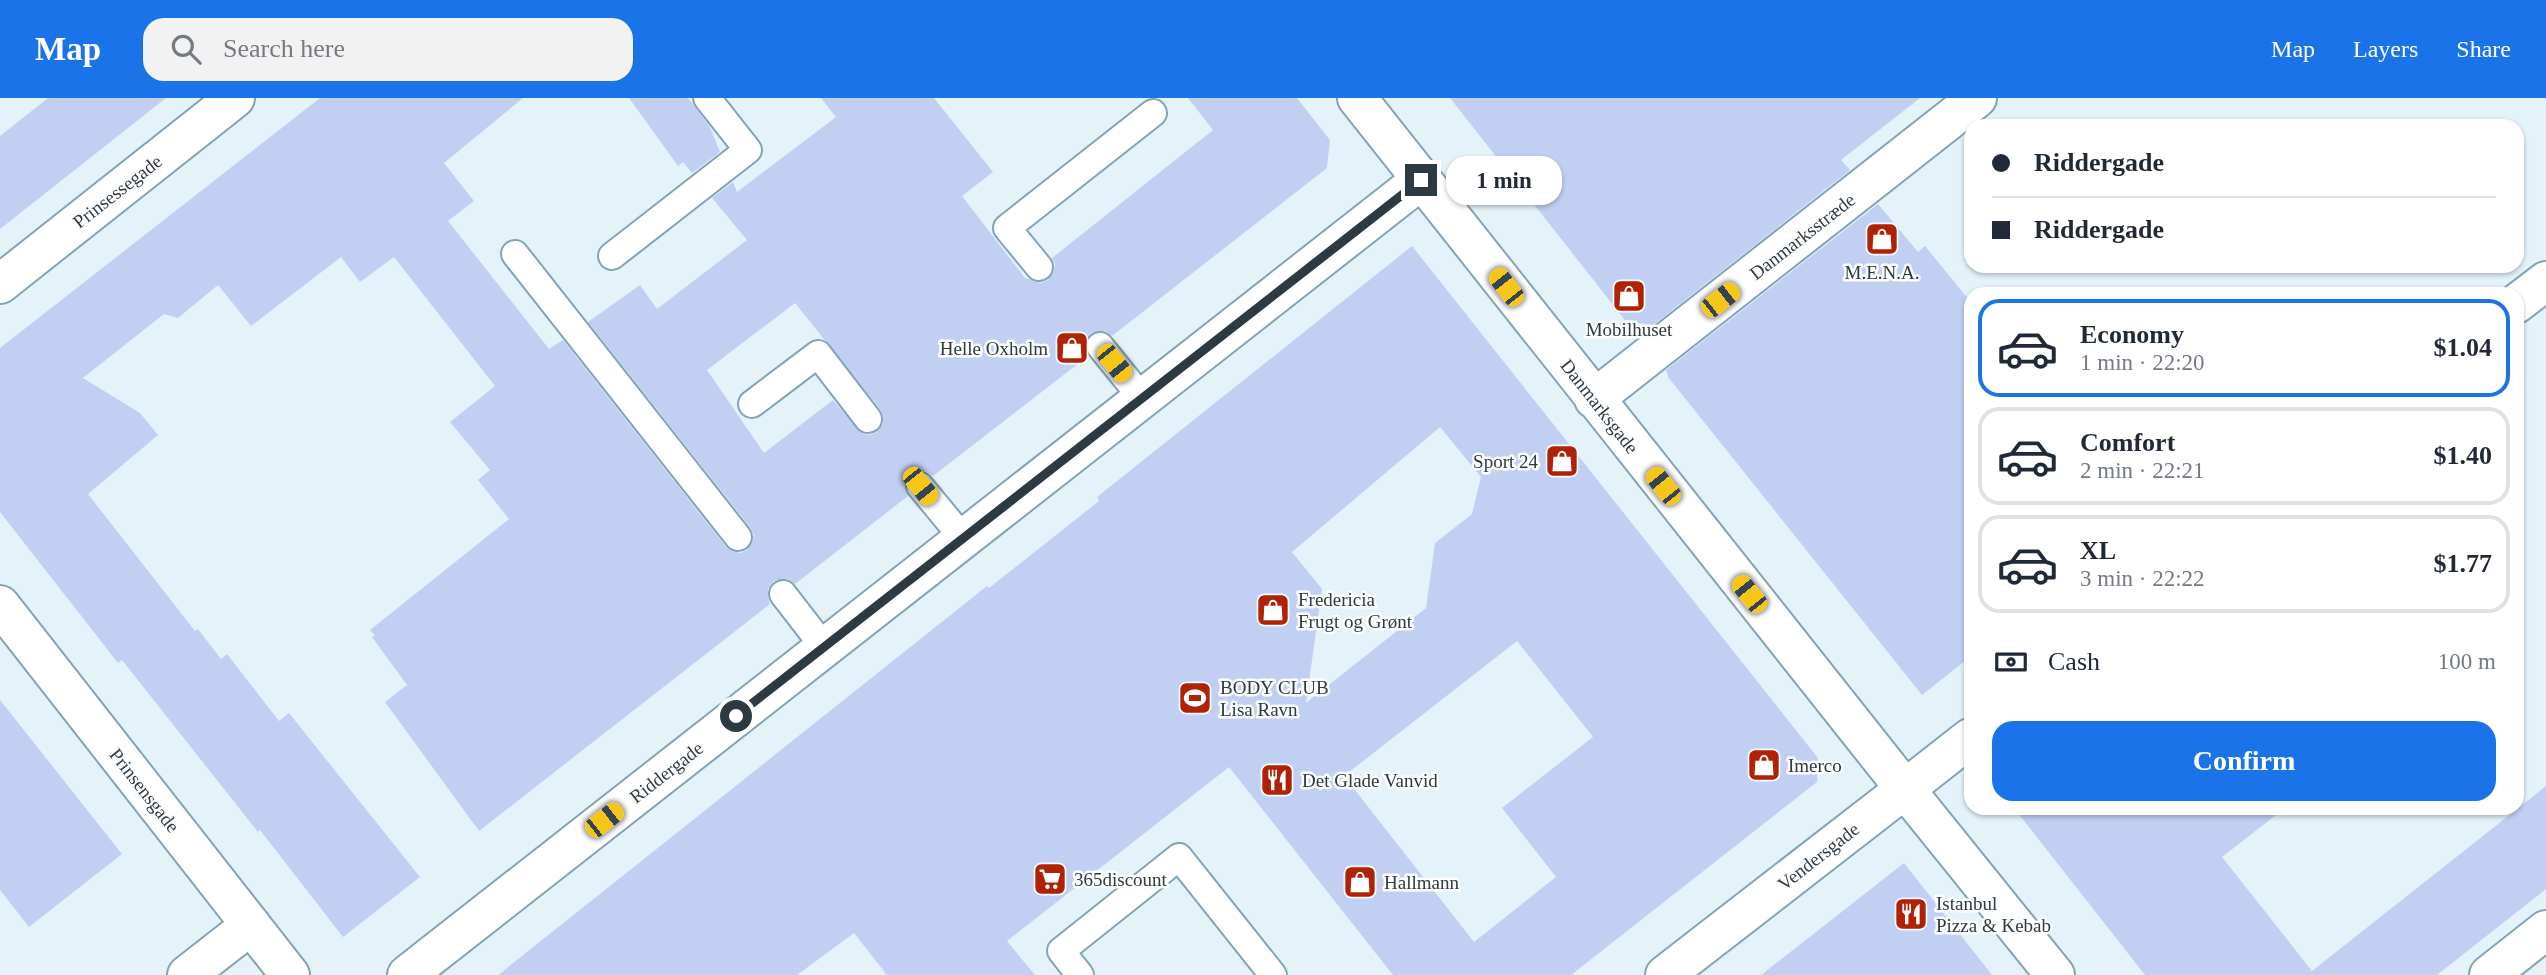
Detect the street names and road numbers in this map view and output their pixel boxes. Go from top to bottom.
street label: Prinsessegade [69,150,166,232]
street label: Danmarksstræde [1746,189,1859,284]
street label: Danmarksgade [1556,355,1643,458]
street label: Riddergade [625,737,707,808]
street label: Prinsensgade [105,744,184,836]
street label: Vendersgade [1774,818,1863,895]

